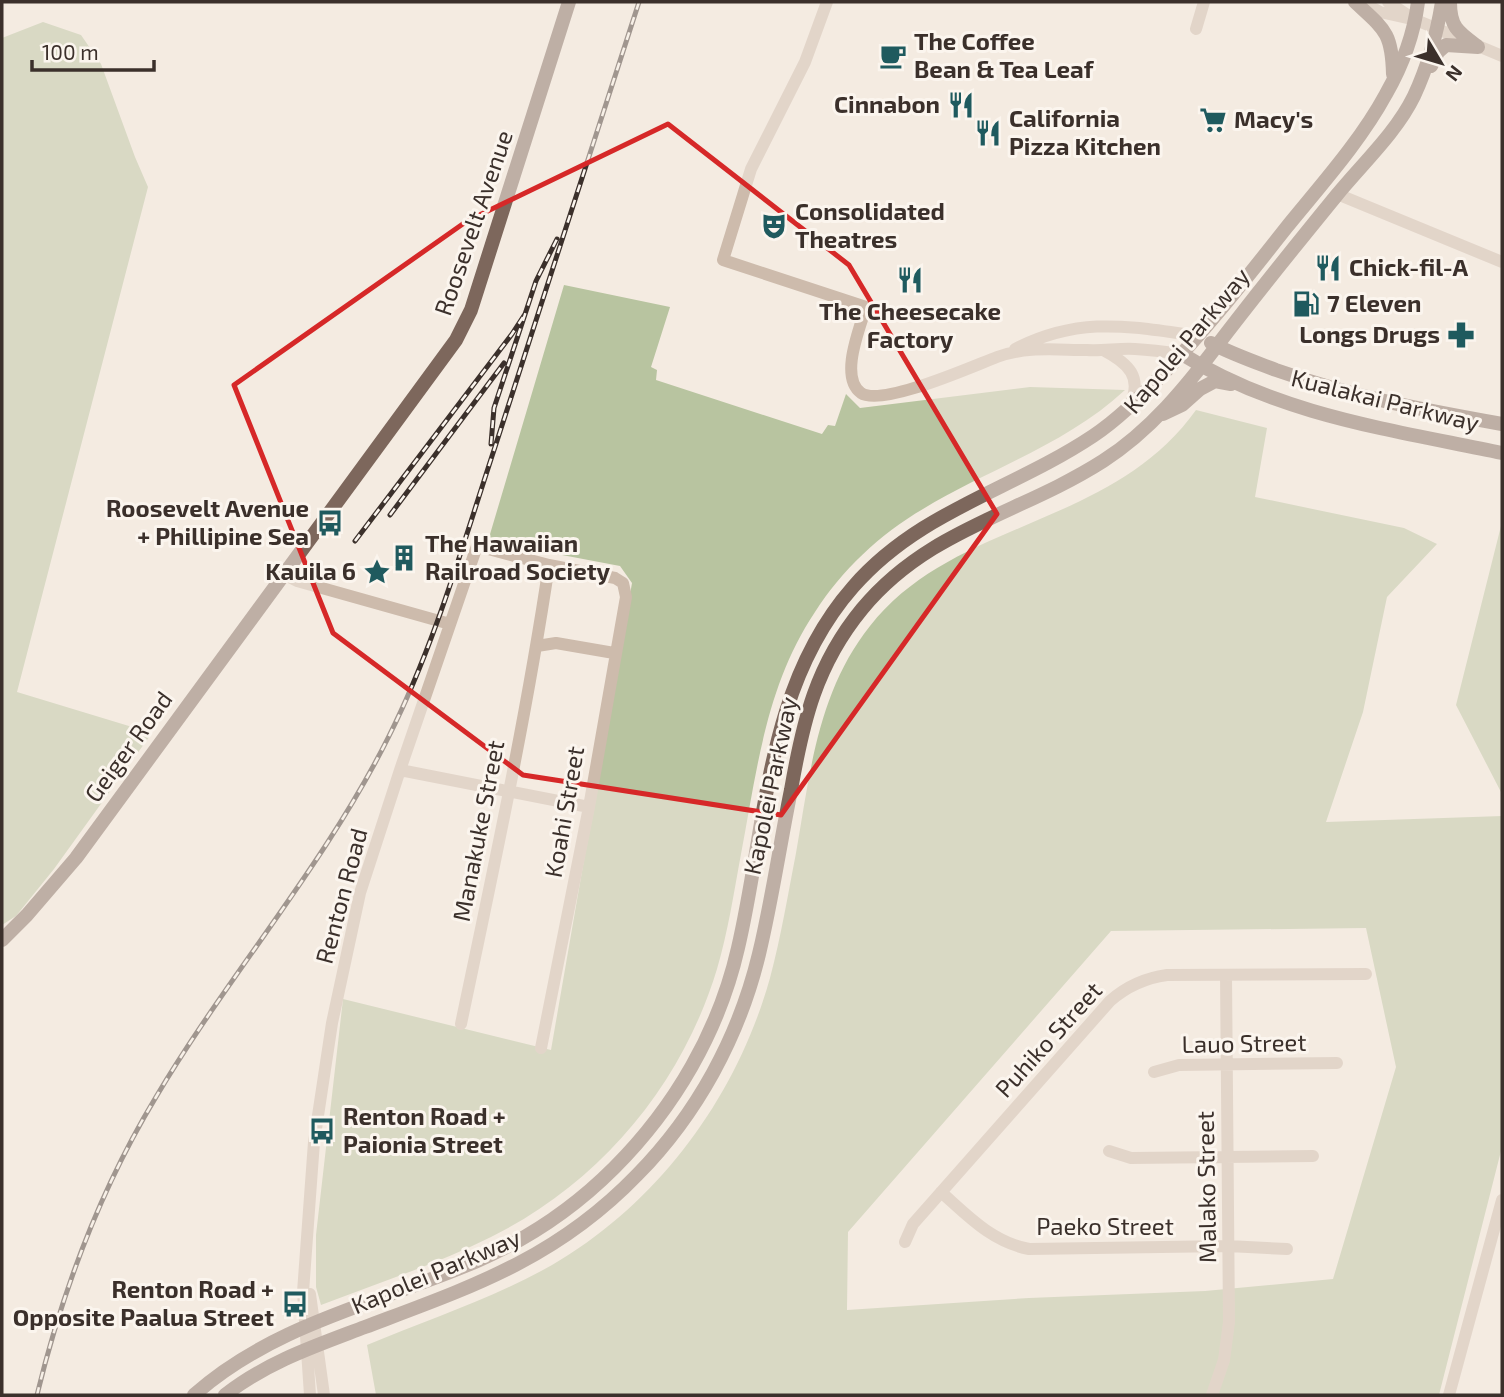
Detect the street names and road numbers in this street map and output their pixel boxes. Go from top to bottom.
street label: Roosevelt Avenue [427,126,518,319]
street label: Kapolei Parkway [1117,261,1255,419]
street label: Kualakai Parkway [1288,362,1483,437]
street label: Geiger Road [78,685,178,807]
street label: Kapolei Parkway [737,694,803,877]
street label: Manakuke Street [446,738,509,924]
street label: Koahi Street [538,744,589,880]
street label: Renton Road [309,825,373,966]
street label: Puhiko Street [989,975,1107,1103]
street label: Lauo Street [1181,1027,1307,1058]
street label: Malako Street [1190,1111,1221,1263]
street label: Paeko Street [1036,1211,1174,1240]
street label: Kapolei Parkway [346,1222,525,1319]

